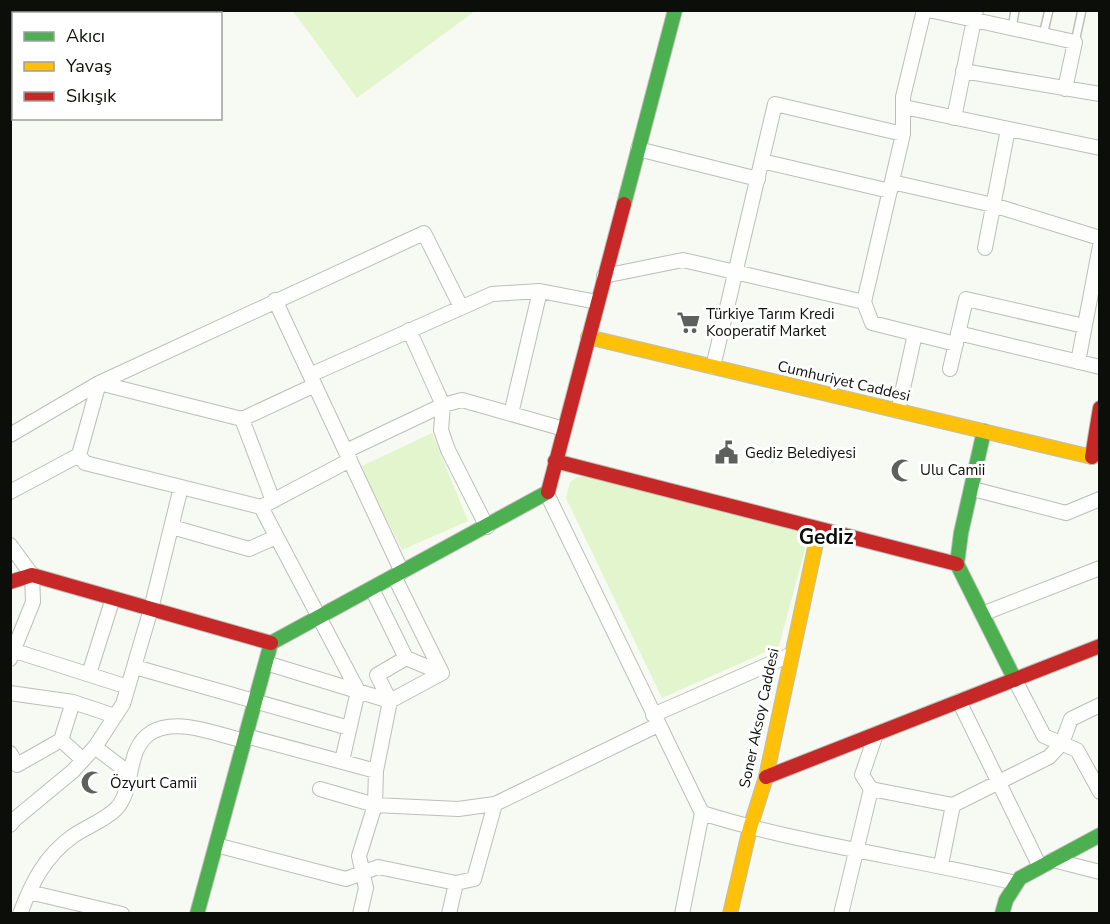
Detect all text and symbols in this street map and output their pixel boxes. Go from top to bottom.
legend [12,12,222,120]
text: Akıcı [66,24,105,48]
text: Yavaş [65,54,112,78]
text: Sıkışık [66,84,117,108]
place label: Türkiye Tarım Kredi Kooperatif Market [706,304,834,341]
supermarket icon: Türkiye Tarım Kredi Kooperatif Market [675,310,701,336]
street label: Cumhuriyet Caddesi [776,356,912,406]
public building icon: Gediz Belediyesi [714,440,740,466]
place label: Gediz Belediyesi [745,443,856,463]
mosque icon: Ulu Camii [889,457,915,483]
place label: Ulu Camii [920,460,985,480]
district label: Gediz [799,523,853,551]
street label: Soner Aksoy Caddesi [734,646,784,790]
mosque icon: Özyurt Camii [79,770,105,796]
place label: Özyurt Camii [110,773,197,793]

